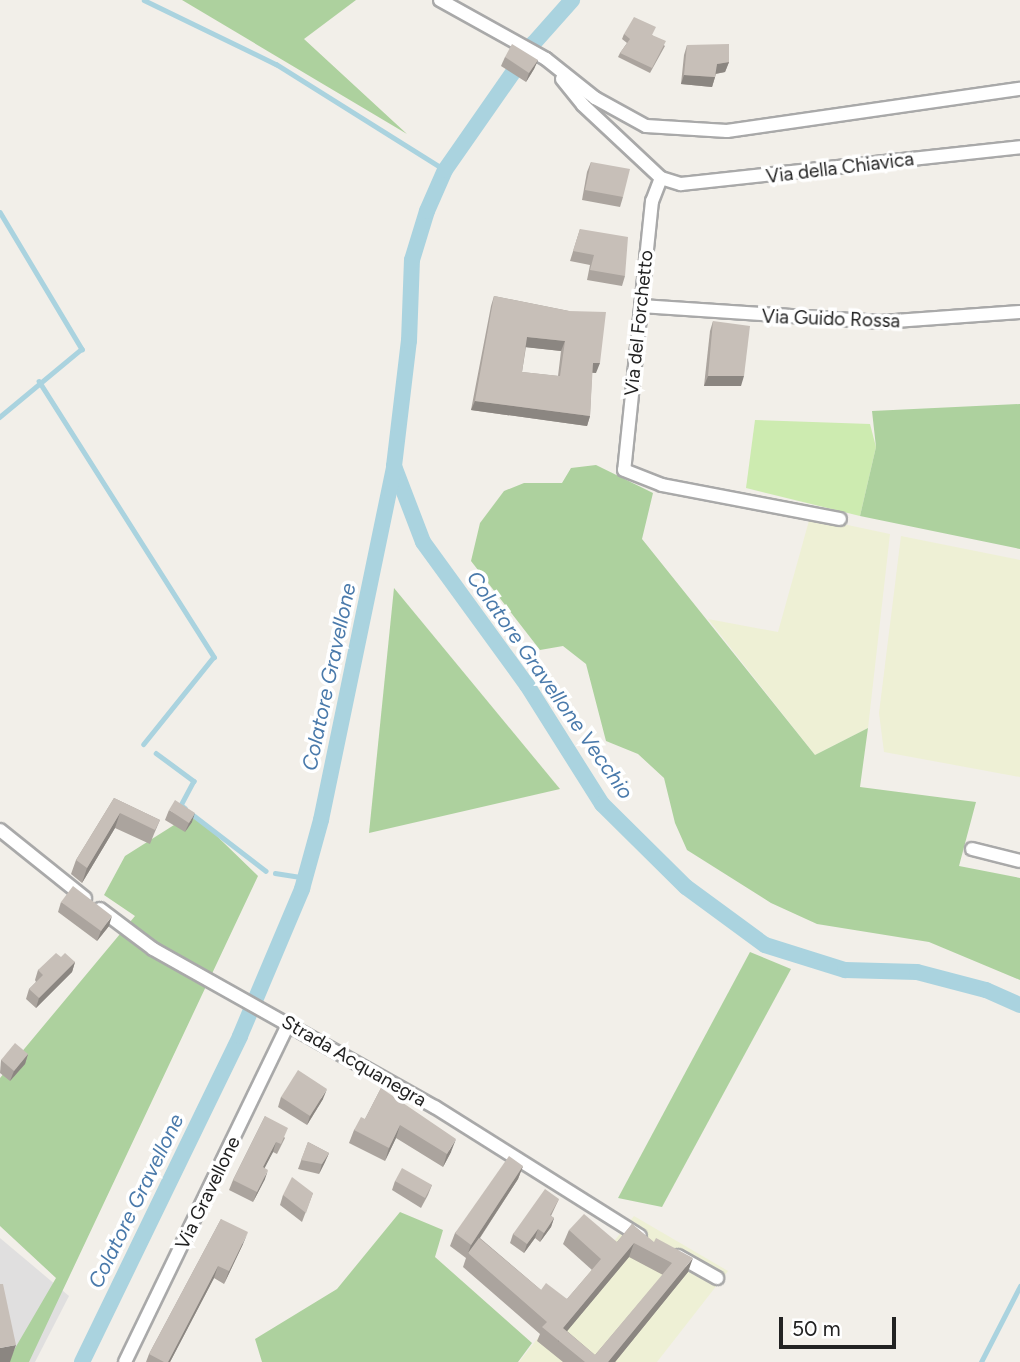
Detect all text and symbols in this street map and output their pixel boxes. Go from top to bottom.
street label: Via della Chiavica [765,148,915,188]
street label: Via del Forchetto [620,249,658,397]
street label: Via Guido Rossa [761,305,901,333]
water label: Colatore Gravellone Vecchio [461,566,639,804]
water label: Colatore Gravellone [297,581,361,773]
street label: Strada Acquanegra [278,1010,430,1112]
water label: Colatore Gravellone [83,1110,189,1292]
street label: Via Gravellone [171,1133,245,1253]
scale bar [782,1302,899,1346]
text: 50 m [792,1316,841,1341]

